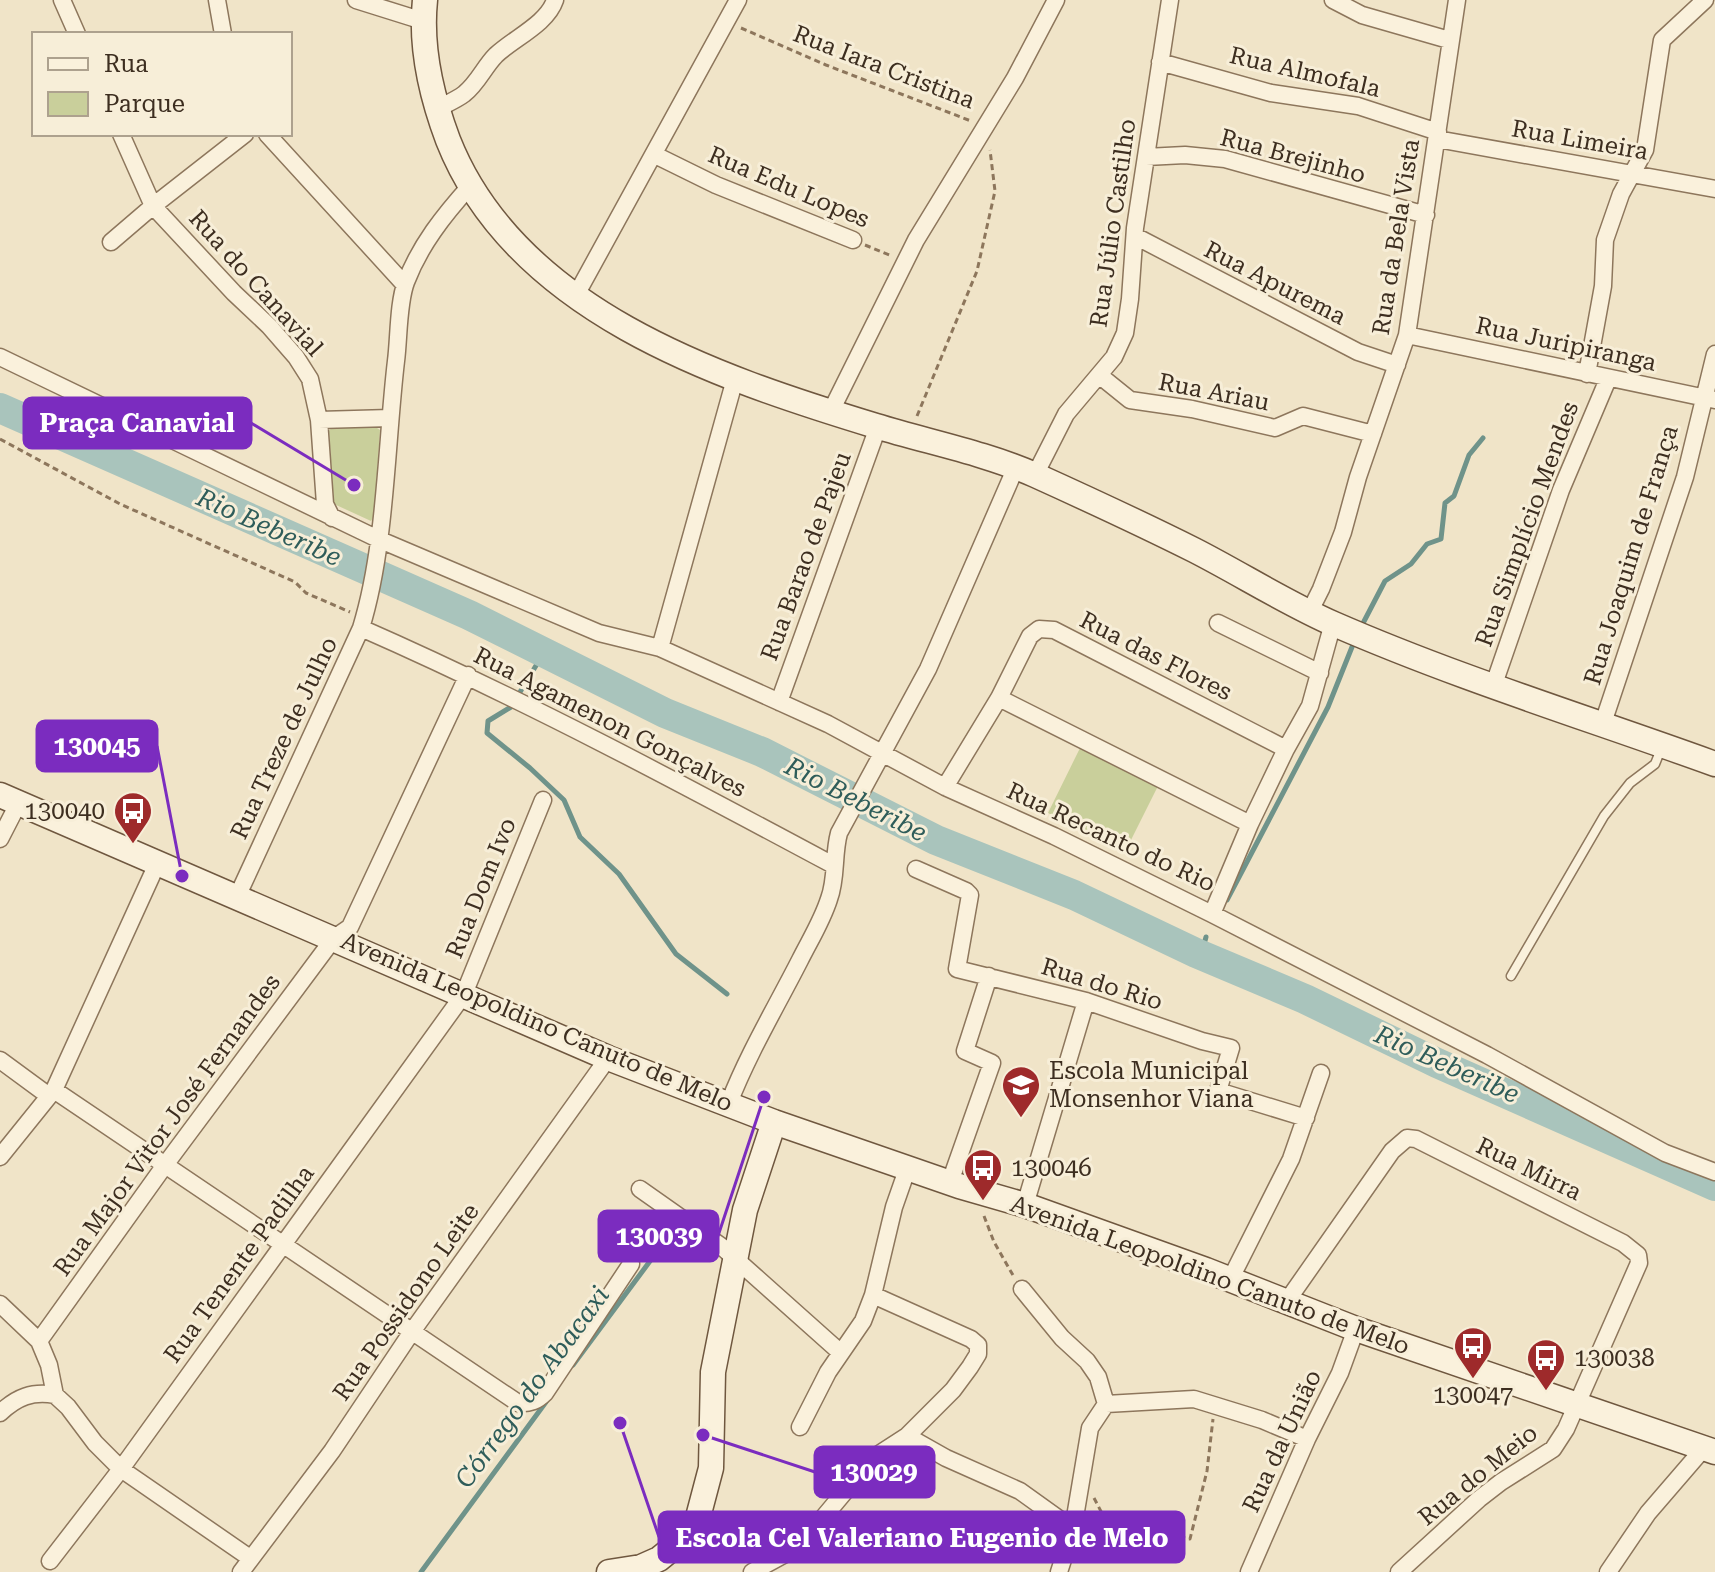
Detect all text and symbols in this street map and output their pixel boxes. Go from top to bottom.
street label: Rua Iara Cristina [789,19,979,115]
legend [32,32,292,136]
street label: Rua Almofala [1227,41,1383,103]
text: Rua [104,50,148,78]
text: Parque [104,90,185,118]
street label: Rua Limeira [1510,114,1650,166]
street label: Rua Júlio Castilho [1085,117,1141,329]
street label: Rua Brejinho [1217,123,1369,189]
street label: Rua da Bela Vista [1367,137,1425,337]
street label: Rua Edu Lopes [704,140,874,234]
street label: Rua do Canavial [183,204,329,362]
street label: Rua Apurema [1199,235,1351,331]
street label: Rua Juripiranga [1473,311,1659,377]
street label: Rua Ariau [1156,368,1272,416]
callout: Praça Canavial [24,398,251,448]
street label: Rua Simplício Mendes [1470,398,1584,650]
text: Praça Canavial [39,408,235,438]
street label: Rua Joaquim de França [1578,422,1684,688]
street label: Rua Barao de Pajeu [755,448,857,664]
water label: Rio Beberibe [191,481,346,572]
street label: Rua das Flores [1075,606,1237,706]
street label: Rua Treze de Julho [225,633,343,843]
street label: Rua Agamenon Gonçalves [469,641,751,803]
callout: 130045 [37,721,157,771]
text: 130045 [53,731,141,761]
water label: Rio Beberibe [779,750,932,847]
street label: Rua Recanto do Rio [1002,776,1220,898]
bus stop icon: 130040 [112,790,154,845]
place label: 130040 [24,797,105,825]
street label: Rua Dom Ivo [440,814,522,962]
street label: Avenida Leopoldino Canuto de Melo [337,927,737,1117]
street label: Rua do Rio [1038,952,1166,1016]
street label: Rua Major Vitor José Fernandes [48,969,286,1281]
water label: Rio Beberibe [1369,1018,1524,1109]
place label: Escola Municipal Monsenhor Viana [1049,1057,1254,1113]
school or university icon: Escola Municipal Monsenhor Viana [1000,1064,1042,1119]
street label: Rua Mirra [1472,1132,1586,1206]
bus stop icon: 130046 [962,1147,1004,1202]
place label: 130046 [1011,1154,1092,1182]
street label: Rua Tenente Padilha [158,1160,320,1368]
street label: Avenida Leopoldino Canuto de Melo [1007,1190,1413,1360]
street label: Rua Possidono Leite [327,1198,485,1406]
callout: 130039 [599,1211,718,1261]
text: 130039 [615,1221,703,1251]
water label: Córrego do Abacaxi [449,1281,615,1493]
bus stop icon: 130047 [1452,1325,1494,1380]
bus stop icon: 130038 [1525,1337,1567,1392]
place label: 130038 [1574,1344,1655,1372]
street label: Rua da União [1237,1365,1327,1517]
place label: 130047 [1433,1381,1513,1409]
street label: Rua do Meio [1413,1419,1543,1531]
callout: 130029 [815,1447,934,1497]
text: 130029 [830,1457,918,1487]
callout: Escola Cel Valeriano Eugenio de Melo [659,1512,1184,1562]
text: Escola Cel Valeriano Eugenio de Melo [676,1523,1168,1553]

